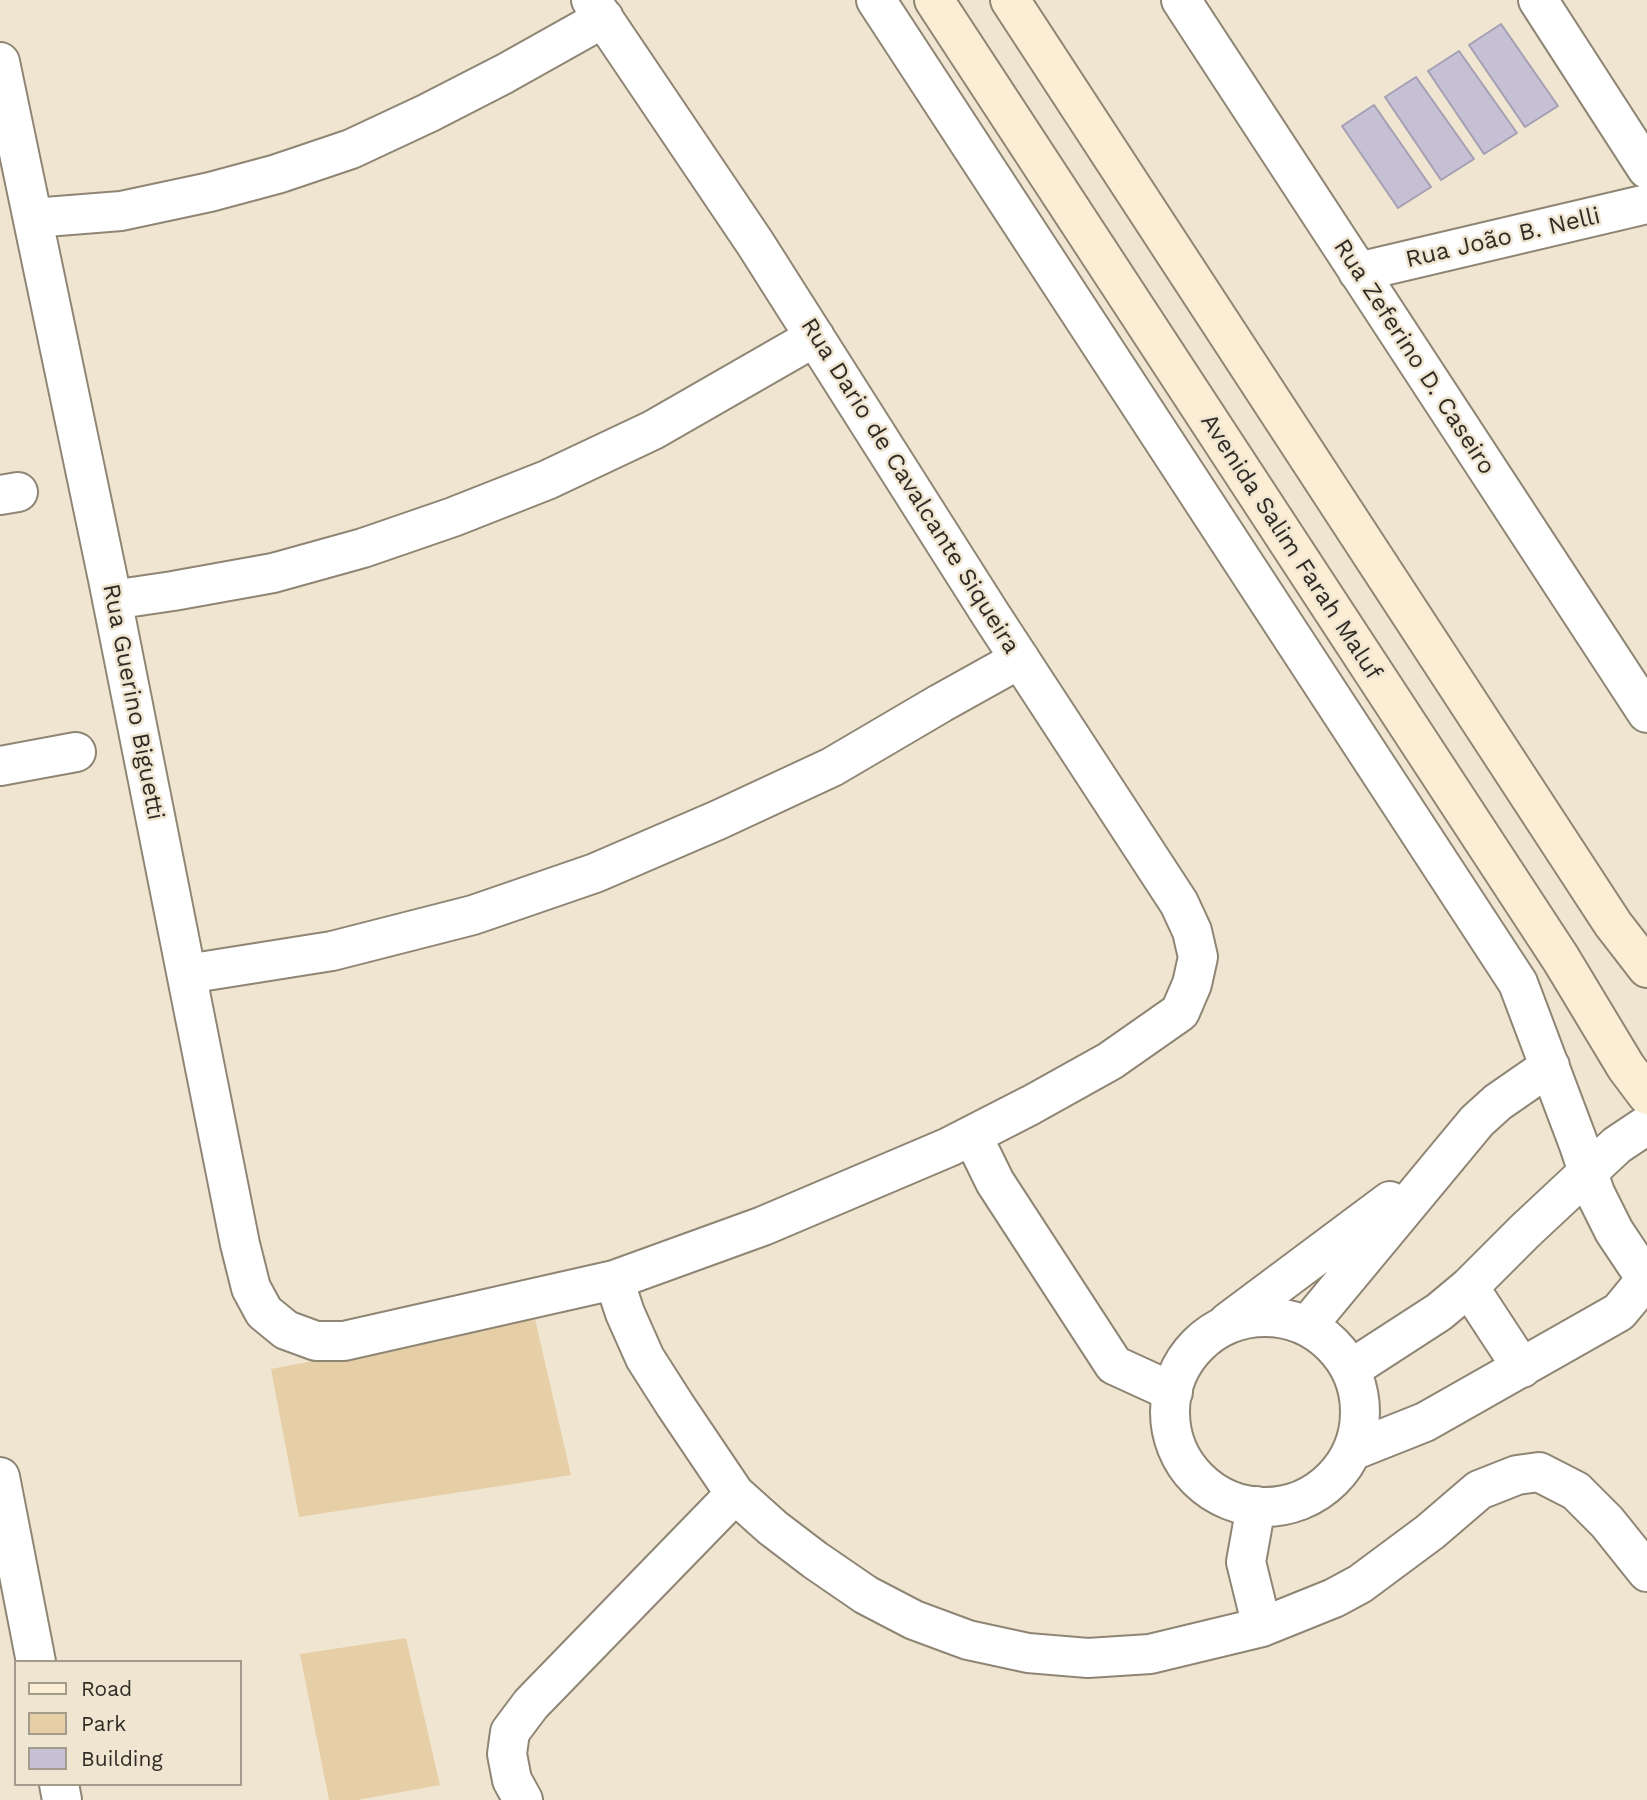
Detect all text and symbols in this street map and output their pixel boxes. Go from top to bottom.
street label: Rua João B. Nelli [1403,202,1603,274]
street label: Rua Zeferino D. Caseiro [1327,234,1501,480]
street label: Rua Dario de Cavalcante Siqueira [794,313,1026,659]
street label: Avenida Salim Farah Maluf [1194,409,1388,685]
street label: Rua Guerino Biguetti [96,581,170,823]
legend [14,1660,242,1786]
text: Road [81,1676,132,1701]
text: Park [81,1711,126,1736]
text: Building [81,1746,163,1771]

